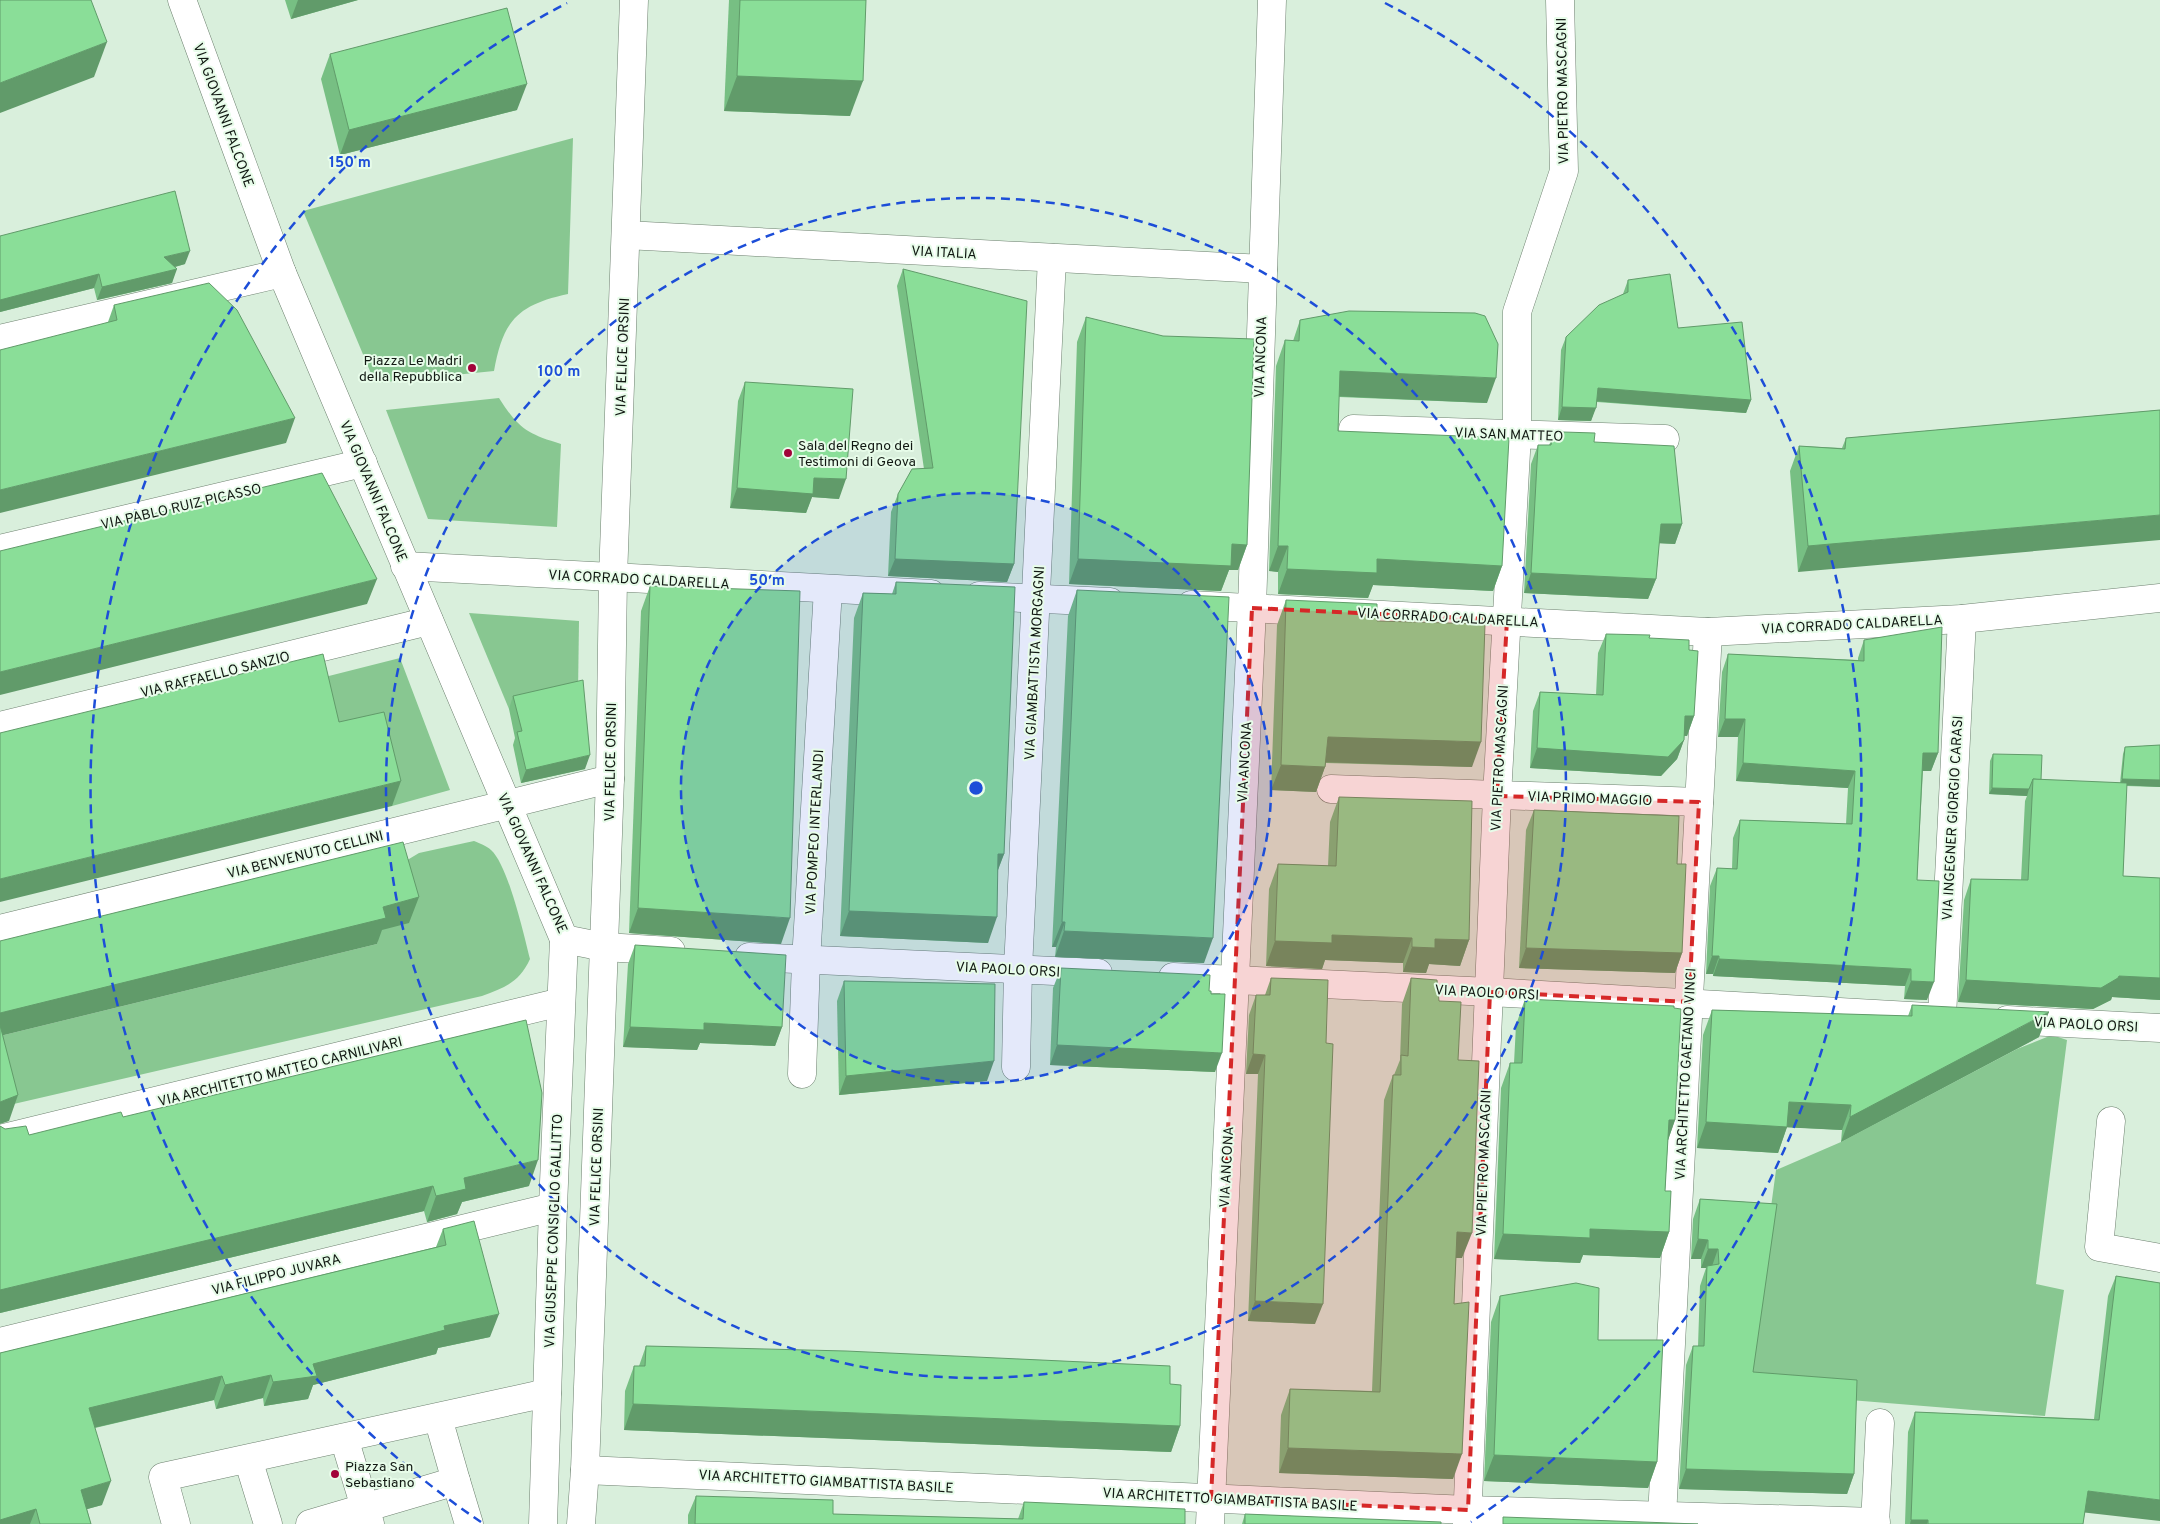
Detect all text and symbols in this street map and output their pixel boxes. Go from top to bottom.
street label: VIA PIETRO MASCAGNI [1554,17,1573,164]
street label: VIA GIOVANNI FALCONE [189,41,257,190]
text: 150 m [329,154,371,173]
street label: VIA ITALIA [911,243,977,264]
street label: VIA FELICE ORSINI [613,297,634,417]
street label: VIA ANCONA [1252,316,1271,398]
place label: Piazza Le Madri della Repubblica [359,353,462,386]
marker: Piazza Le Madri della Repubblica [466,362,478,374]
text: 100 m [538,363,580,382]
street label: VIA GIOVANNI FALCONE [335,418,410,565]
street label: VIA SAN MATTEO [1454,425,1564,446]
place label: Sala del Regno dei Testimoni di Geova [798,438,916,471]
marker: Sala del Regno dei Testimoni di Geova [782,447,794,459]
street label: VIA PABLO RUIZ PICASSO [99,481,263,534]
street label: VIA GIAMBATTISTA MORGAGNI [1022,565,1049,761]
street label: VIA CORRADO CALDARELLA [548,567,730,594]
text: 50 m [749,572,785,591]
street label: VIA CORRADO CALDARELLA [1357,605,1539,632]
street label: VIA CORRADO CALDARELLA [1761,612,1943,639]
street label: VIA RAFFAELLO SANZIO [139,649,292,702]
street label: VIA PIETRO MASCAGNI [1488,684,1513,832]
street label: VIA FELICE ORSINI [602,702,621,822]
street label: VIA INGEGNER GIORGIO CARASI [1940,715,1967,921]
street label: VIA ANCONA [1235,721,1256,803]
street label: VIA POMPEO INTERLANDI [803,749,828,915]
centre of rings [967,779,985,797]
street label: VIA PRIMO MAGGIO [1527,789,1653,810]
street label: VIA GIOVANNI FALCONE [493,791,570,937]
street label: VIA BENVENUTO CELLINI [225,828,385,883]
street label: VIA PAOLO ORSI [955,959,1061,982]
street label: VIA ARCHITETTO GAETANO VINCI [1672,967,1701,1181]
street label: VIA PAOLO ORSI [1434,982,1540,1005]
street label: VIA PAOLO ORSI [2033,1014,2139,1037]
street label: VIA ARCHITETTO MATTEO CARNILIVARI [156,1034,404,1111]
street label: VIA PIETRO MASCAGNI [1473,1089,1496,1237]
street label: VIA FELICE ORSINI [587,1107,608,1227]
street label: VIA GIUSEPPE CONSIGLIO GALLITTO [542,1114,567,1349]
street label: VIA ANCONA [1217,1126,1238,1208]
street label: VIA FILIPPO JUVARA [210,1251,343,1300]
place label: Piazza San Sebastiano [345,1459,415,1492]
street label: VIA ARCHITETTO GIAMBATTISTA BASILE [698,1467,954,1498]
marker: Piazza San Sebastiano [329,1468,341,1480]
street label: VIA ARCHITETTO GIAMBATTISTA BASILE [1102,1485,1358,1516]

